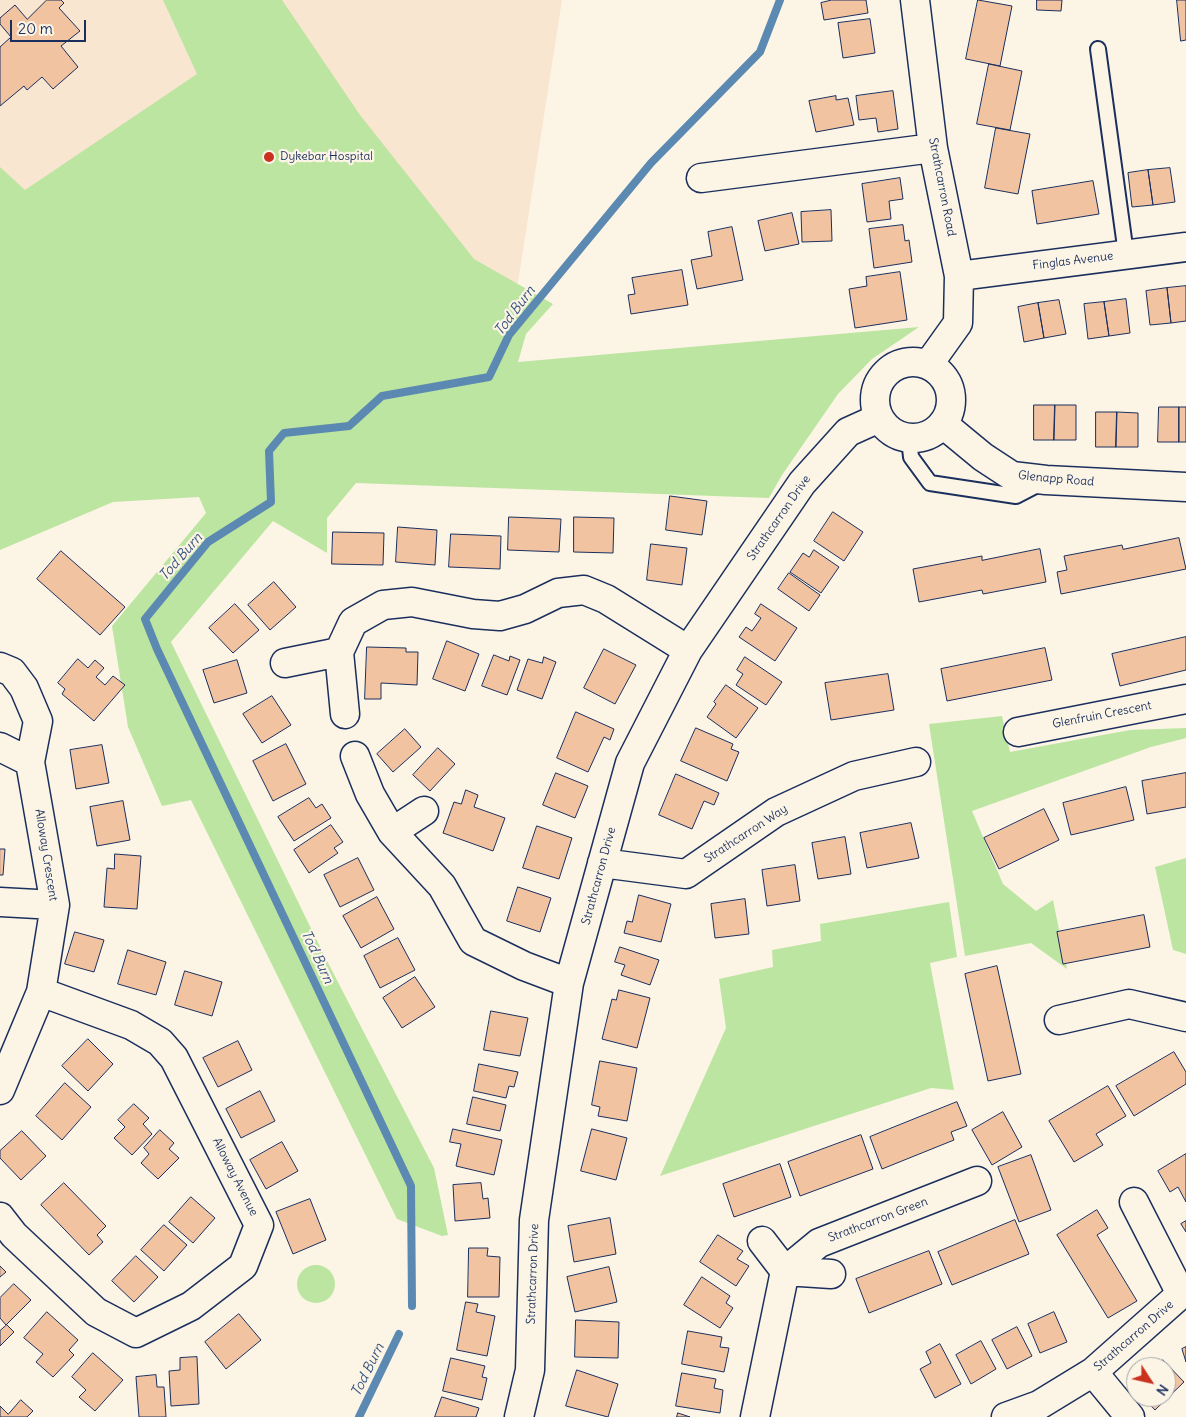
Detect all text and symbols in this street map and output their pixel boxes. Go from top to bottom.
scale bar [12,10,89,42]
text: 20 m [18,19,53,38]
street label: Strathcarron Road [925,136,959,238]
marker: Dykebar Hospital [262,150,276,164]
place label: Dykebar Hospital [280,150,373,164]
street label: Finglas Avenue [1032,249,1114,273]
water label: Tod Burn [491,283,539,339]
street label: Glenapp Road [1017,469,1095,489]
street label: Strathcarron Drive [744,473,814,563]
water label: Tod Burn [156,530,206,584]
street label: Glenfruin Crescent [1051,698,1153,732]
street label: Strathcarron Way [702,802,790,866]
street label: Alloway Crescent [32,808,60,902]
street label: Strathcarron Drive [579,826,619,926]
water label: Tod Burn [297,928,337,986]
street label: Alloway Avenue [209,1135,261,1219]
street label: Strathcarron Green [826,1194,930,1246]
street label: Strathcarron Drive [524,1223,542,1325]
street label: Strathcarron Drive [1091,1298,1177,1374]
water label: Tod Burn [348,1341,388,1399]
north arrow [1126,1357,1176,1407]
text: N [1152,1381,1173,1399]

